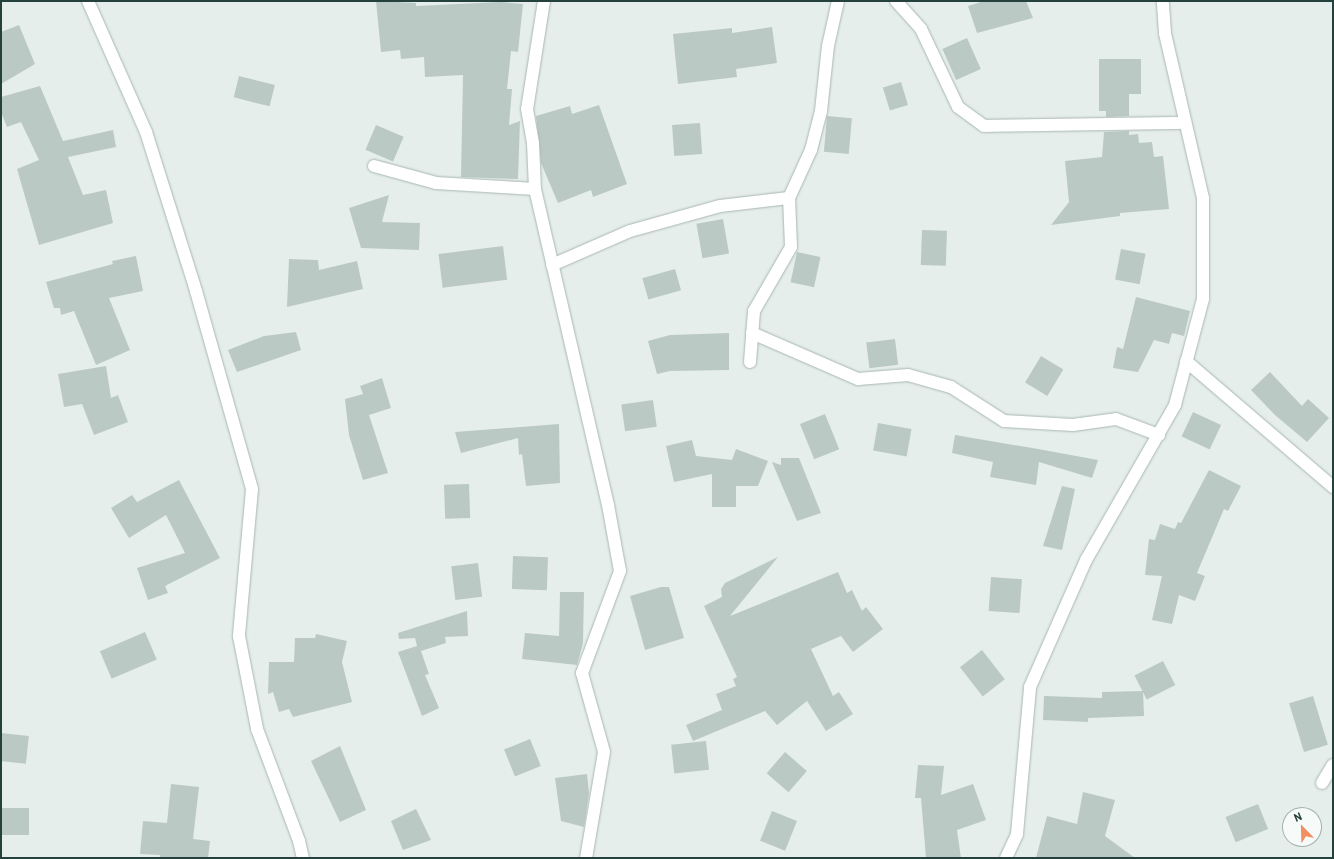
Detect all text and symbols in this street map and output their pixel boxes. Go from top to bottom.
north arrow [1282,807,1322,847]
text: N [1292,809,1303,824]

